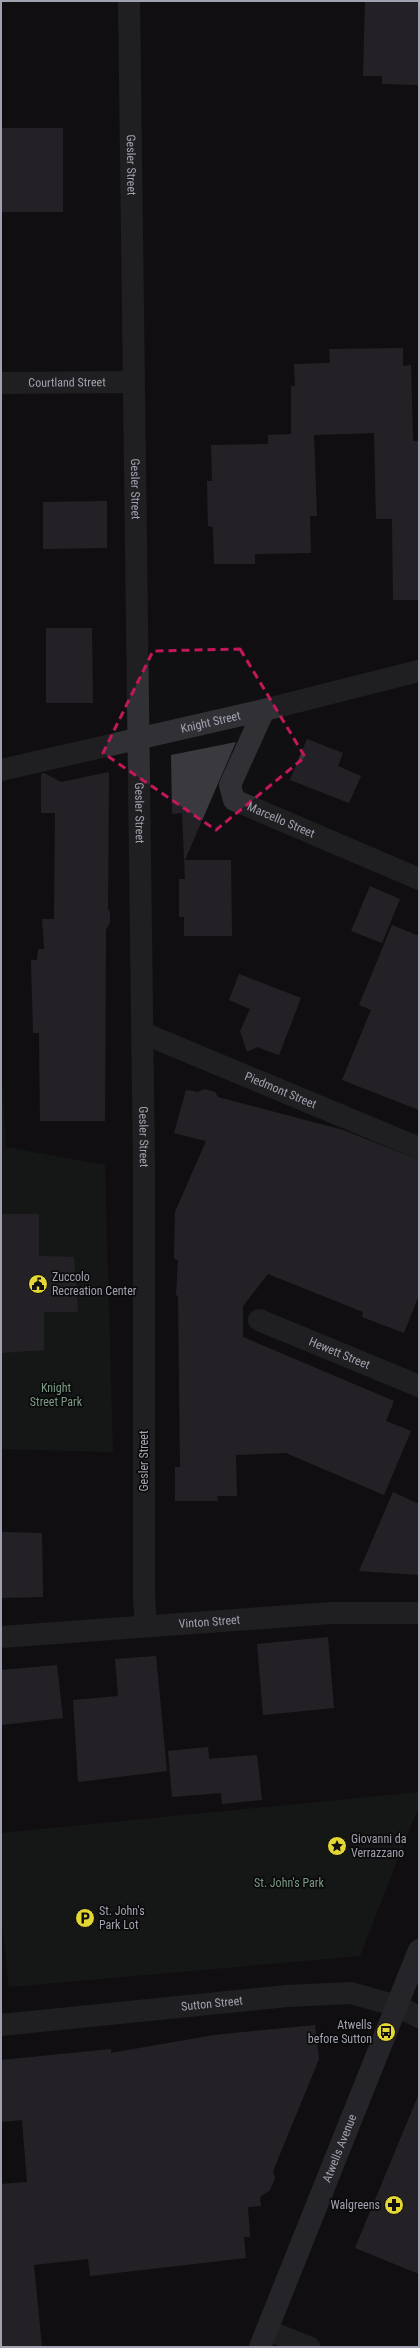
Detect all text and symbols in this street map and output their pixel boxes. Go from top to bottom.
street label: Gesler Street [124,134,139,196]
street label: Courtland Street [28,375,106,390]
street label: Gesler Street [128,458,143,520]
street label: Knight Street [179,708,242,736]
street label: Gesler Street [132,782,147,844]
street label: Marcello Street [245,799,317,841]
street label: Piedmont Street [243,1069,319,1112]
street label: Gesler Street [136,1106,151,1168]
place label: Zuccolo Recreation Center [52,1270,137,1298]
public building icon: Zuccolo Recreation Center [27,1273,49,1295]
street label: Hewett Street [307,1334,372,1372]
park label: Knight Street Park [30,1381,83,1409]
street label: Gesler Street [137,1430,151,1492]
street label: Vinton Street [178,1613,241,1631]
place label: Giovanni da Verrazzano [351,1832,407,1860]
place icon: Giovanni da Verrazzano [326,1835,348,1857]
park label: St. John's Park [254,1876,324,1890]
place label: St. John's Park Lot [99,1904,145,1932]
parking icon: St. John's Park Lot [74,1907,96,1929]
street label: Sutton Street [180,1993,244,2014]
place label: Atwells before Sutton [308,2018,372,2046]
bus stop icon: Atwells before Sutton [375,2021,397,2043]
street label: Atwells Avenue [320,2112,360,2184]
pharmacy icon: Walgreens [383,2194,405,2216]
place label: Walgreens [331,2198,380,2212]

